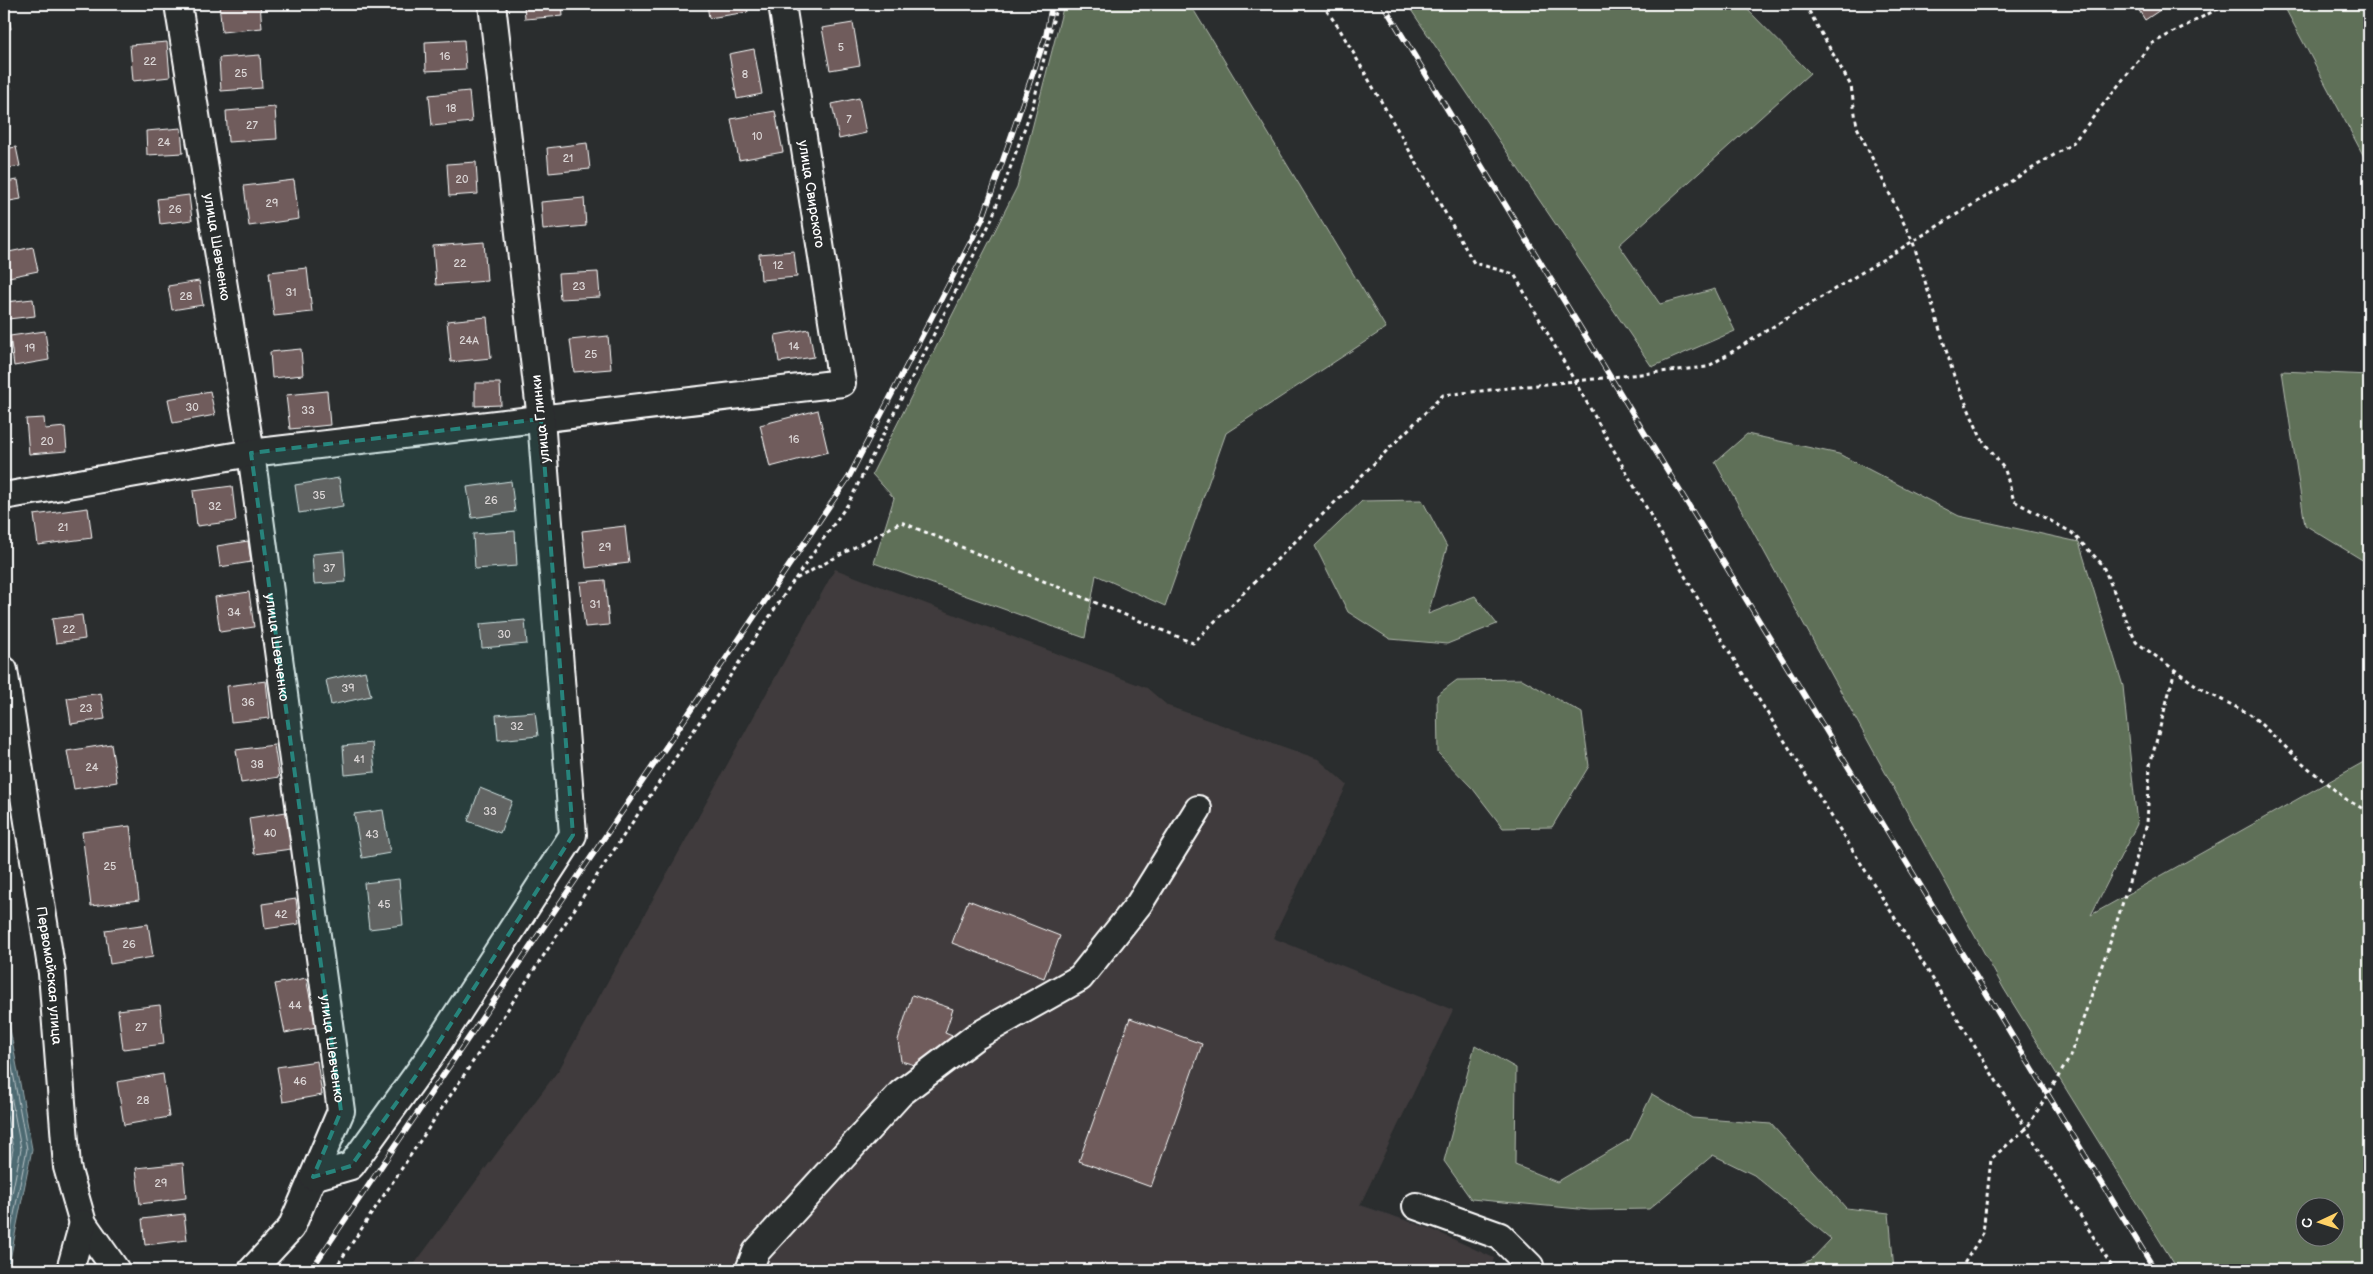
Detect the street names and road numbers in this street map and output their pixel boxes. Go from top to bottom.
street label: улица Свирского [795,139,828,249]
street label: улица Шевченко [200,192,234,302]
street label: улица Глинки [527,374,554,464]
street label: улица Шевченко [261,592,293,702]
street label: Первомайская улица [33,905,66,1046]
street label: улица Шевченко [316,994,348,1104]

